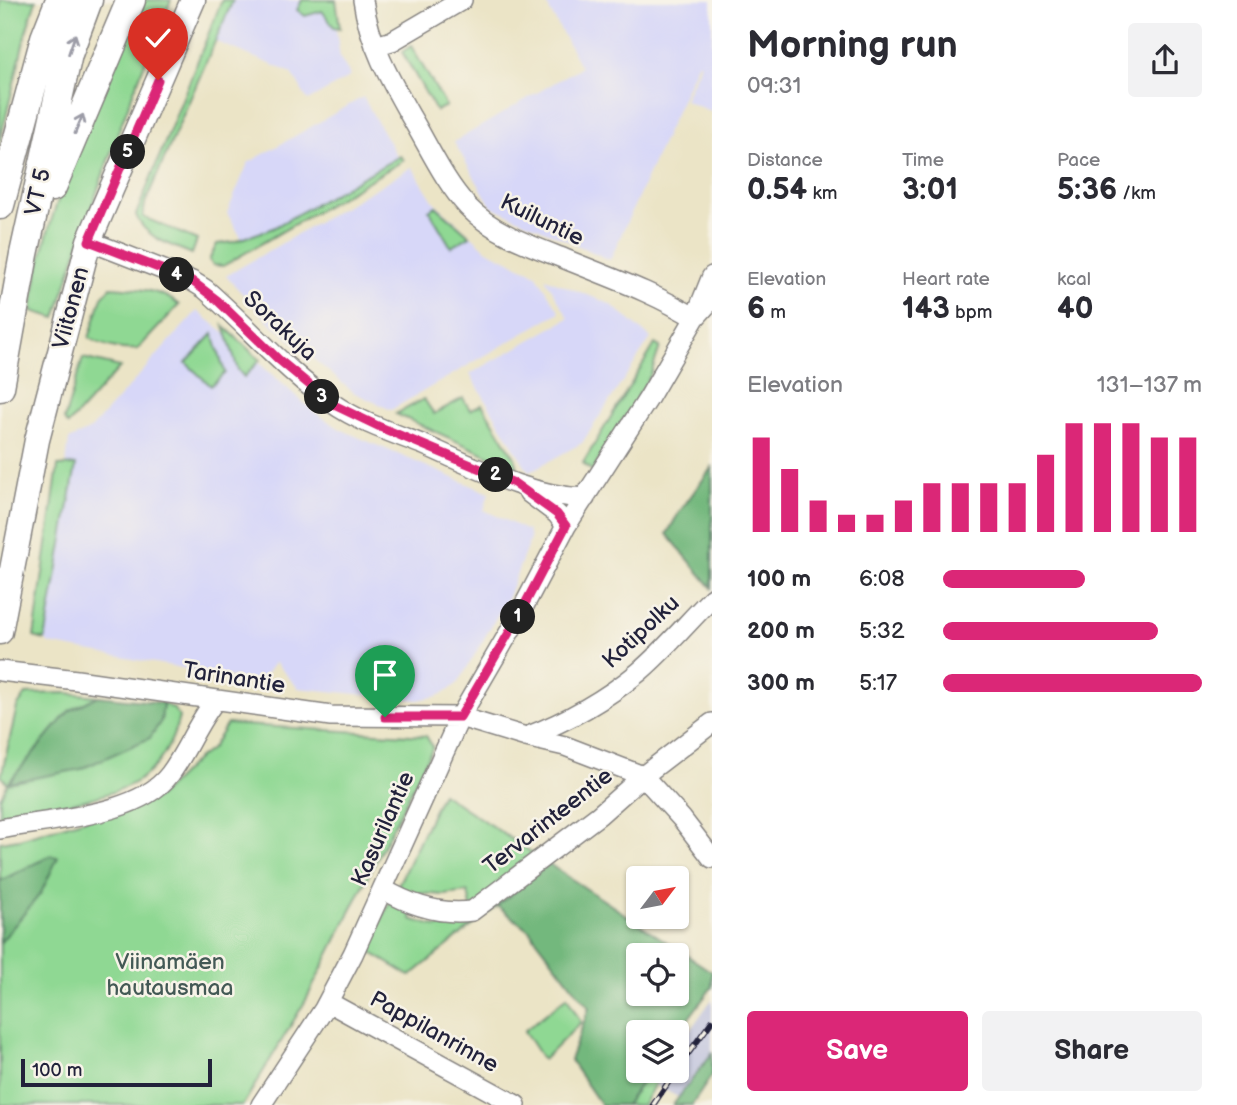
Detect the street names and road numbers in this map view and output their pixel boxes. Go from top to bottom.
street label: VT 5 [19,166,57,218]
street label: Kuiluntie [496,188,588,252]
street label: Viitonen [47,264,95,352]
street label: Sorakuja [237,285,323,367]
street label: Kotipolku [597,589,685,675]
street label: Tarinantie [181,656,287,700]
street label: Tervarinteentie [478,762,618,880]
street label: Kasurilantie [345,767,421,891]
street label: Pappilanrinne [365,985,503,1079]

